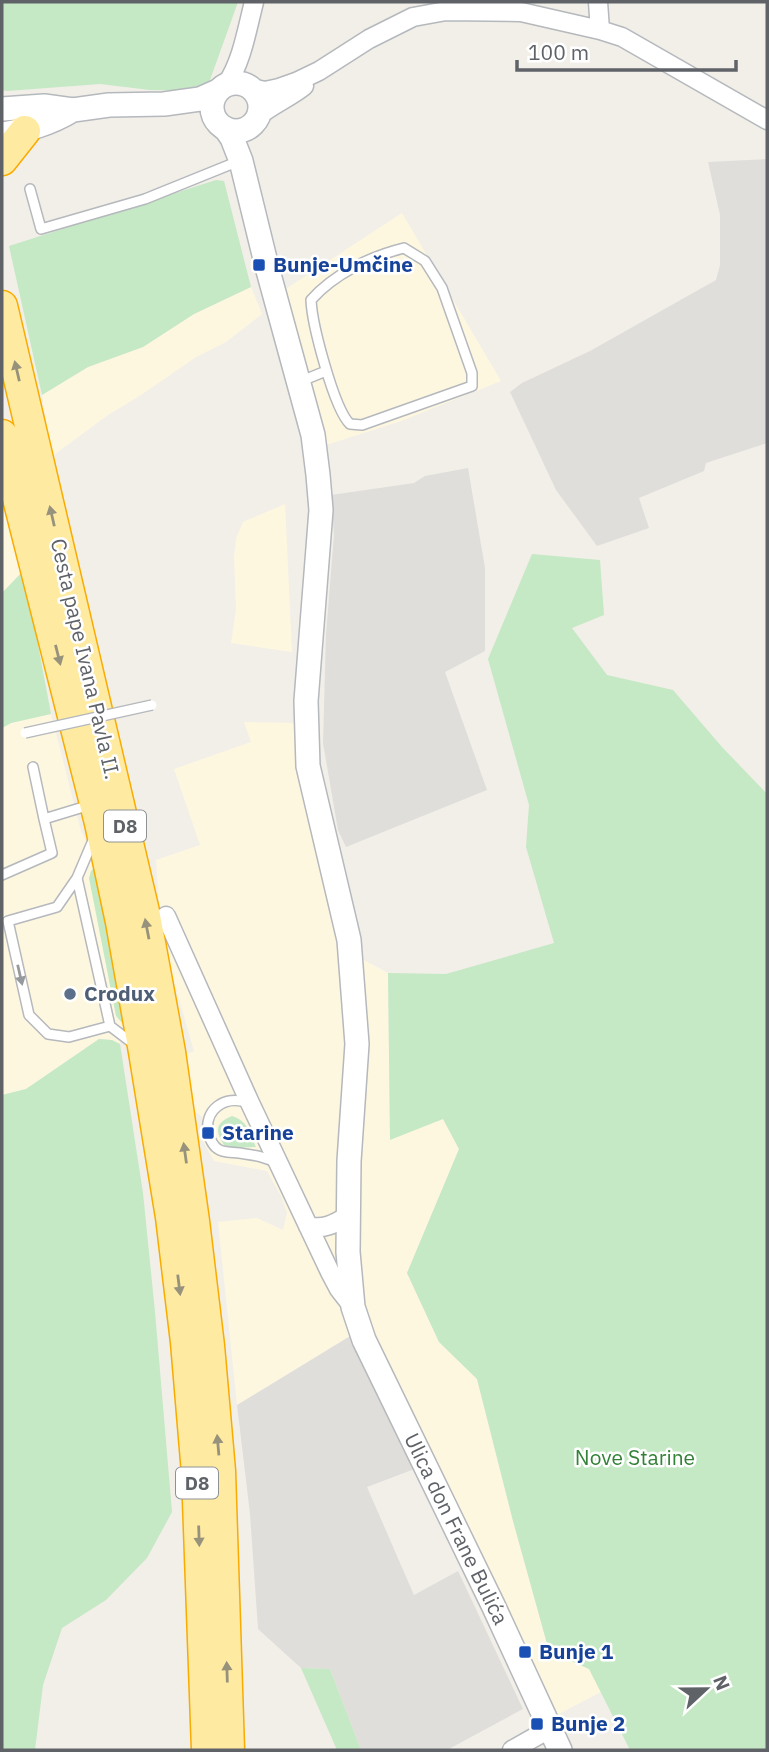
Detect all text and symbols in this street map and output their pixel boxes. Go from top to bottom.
scale bar [517,28,736,72]
text: 100 m [528,38,589,66]
place label: Bunje-Umčine [273,250,413,278]
marker: Bunje-Umčine [251,257,267,273]
one-way arrow [11,360,22,382]
one-way arrow [46,505,57,527]
street label: Cesta pape Ivana Pavla II. [45,536,127,782]
one-way arrow [53,644,64,666]
road number: D8 [104,810,146,842]
one-way arrow [142,918,153,940]
one-way arrow [14,964,25,986]
place label: Crodux [84,979,155,1007]
marker: Crodux [62,986,78,1002]
place label: Starine [222,1118,294,1146]
marker: Starine [200,1125,216,1141]
one-way arrow [180,1142,191,1164]
one-way arrow [173,1274,184,1296]
street label: Ulica don Frane Bulića [398,1428,515,1629]
one-way arrow [212,1433,223,1455]
park label: Nove Starine [575,1443,695,1471]
road number: D8 [176,1468,218,1498]
one-way arrow [193,1525,205,1547]
place label: Bunje 1 [539,1637,614,1665]
marker: Bunje 1 [517,1644,533,1660]
north arrow [671,1654,741,1724]
one-way arrow [221,1661,232,1683]
text: N [708,1672,735,1694]
place label: Bunje 2 [551,1709,625,1737]
marker: Bunje 2 [529,1716,545,1732]

